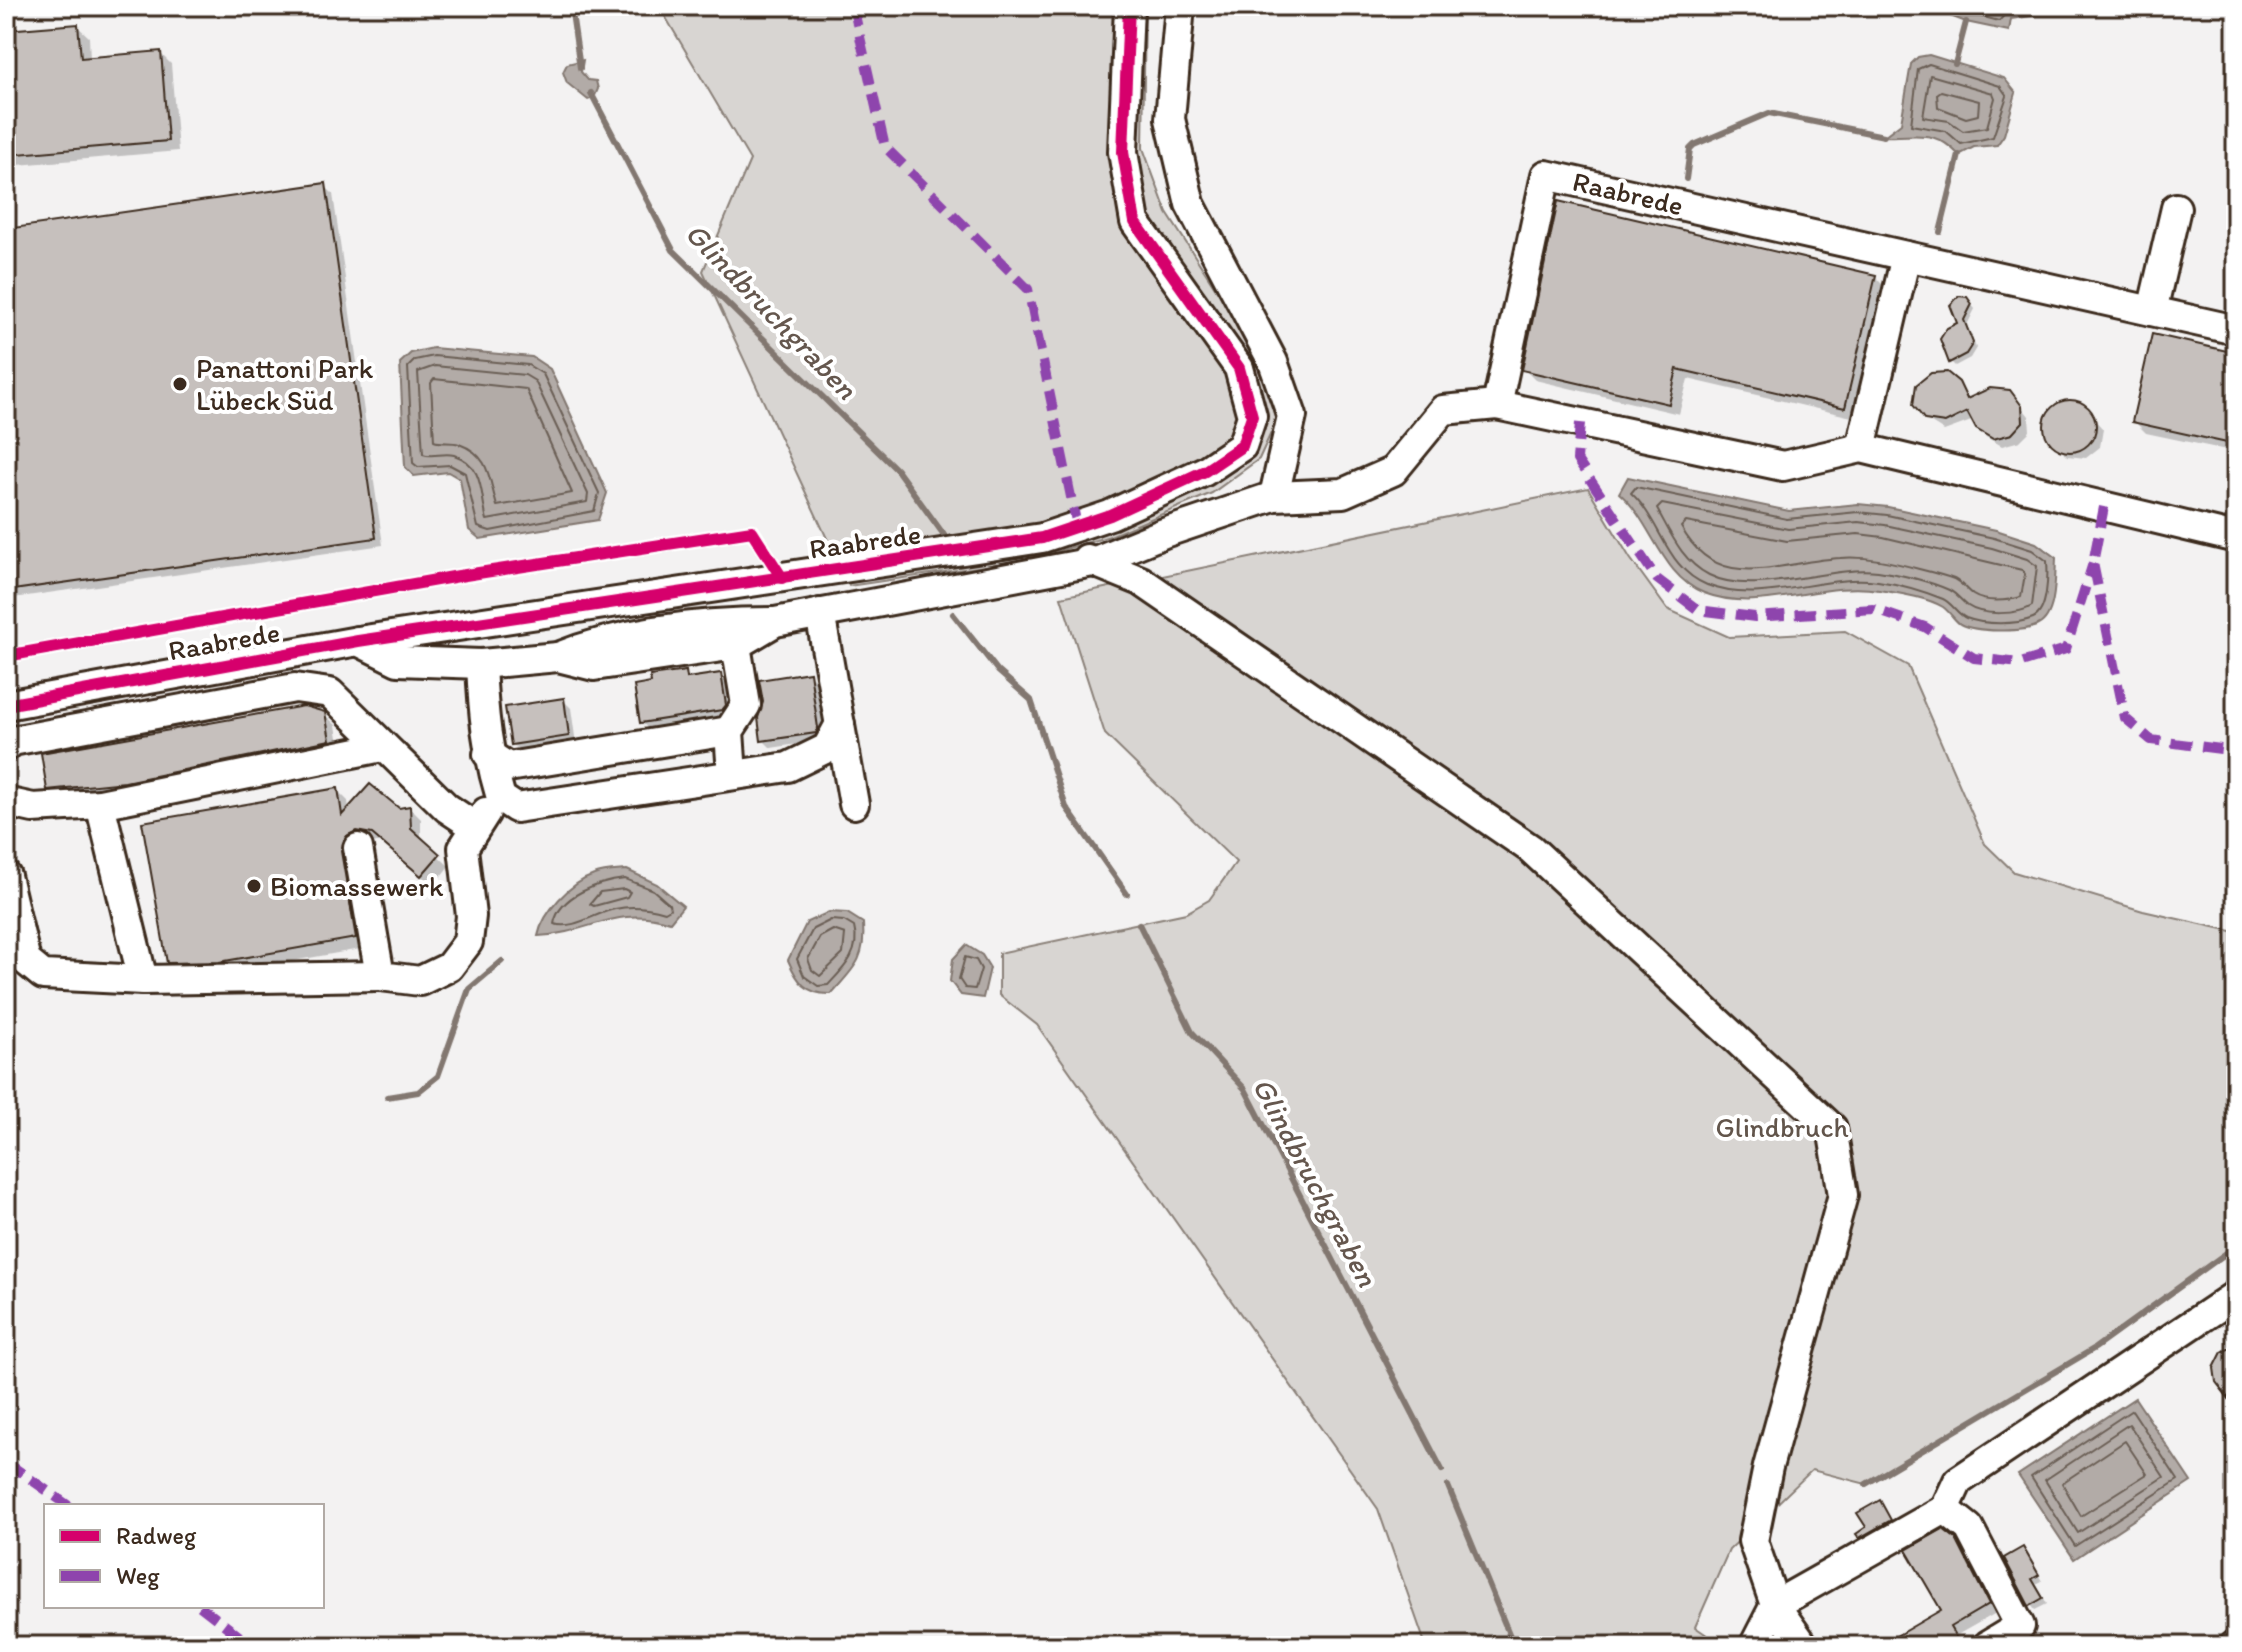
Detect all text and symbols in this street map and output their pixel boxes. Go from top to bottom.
street label: Raabrede [1569,164,1687,222]
water label: Glindbruchgraben [678,215,865,407]
place label: Panattoni Park Lübeck Süd [196,351,374,417]
marker: Panattoni Park Lübeck Süd [171,375,189,393]
street label: Raabrede [807,516,923,566]
street label: Raabrede [166,614,282,668]
place label: Biomassewerk [270,869,444,903]
marker: Biomassewerk [245,877,263,895]
water label: Glindbruchgraben [1245,1071,1386,1293]
park label: Glindbruch [1715,1110,1849,1144]
legend [44,1504,324,1608]
text: Radweg [116,1521,197,1550]
text: Weg [116,1561,160,1590]

